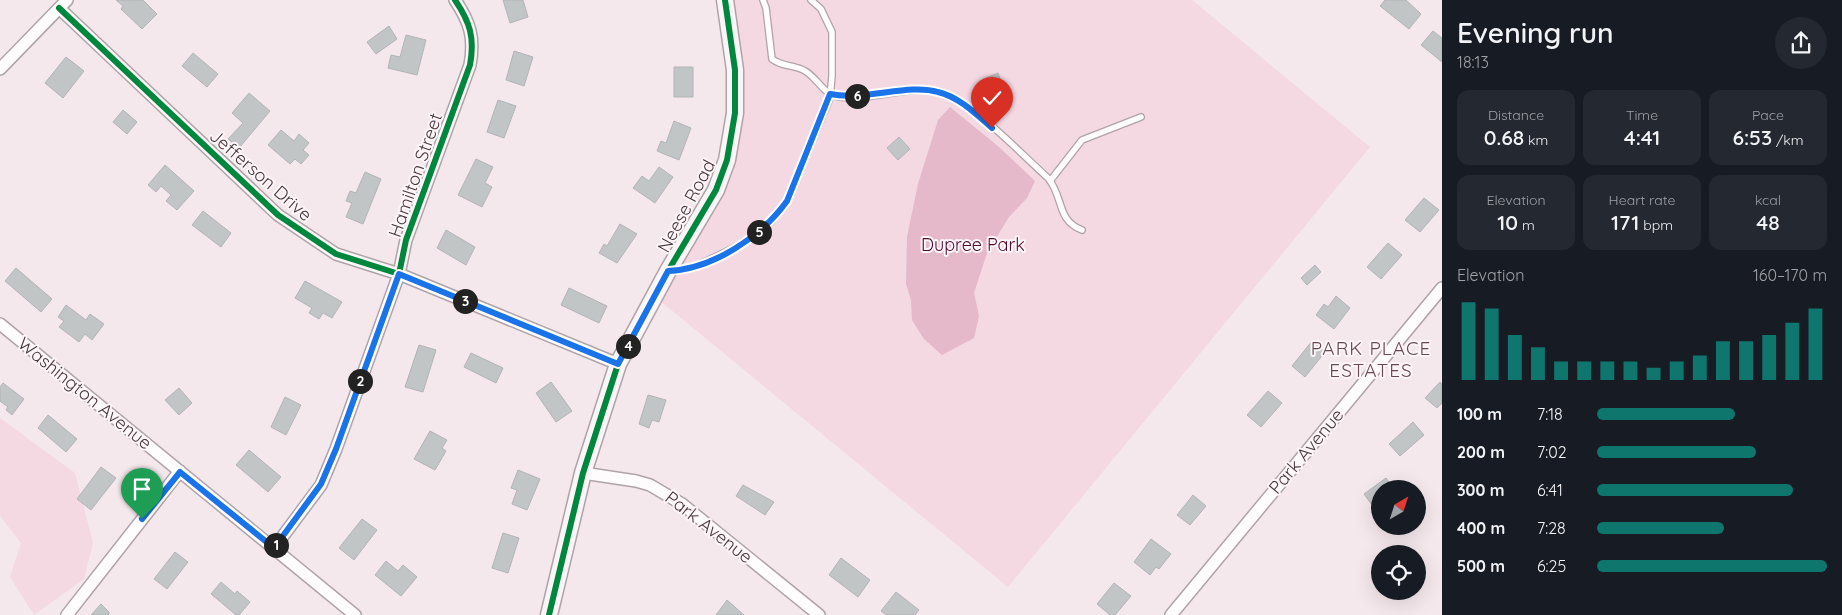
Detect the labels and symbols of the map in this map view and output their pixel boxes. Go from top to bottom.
pin [971,77,1013,128]
pin: 6 [844,84,870,108]
street label: Hamilton Street [383,110,447,240]
street label: Jefferson Drive [205,124,317,226]
street label: Neese Road [652,156,720,256]
pin: 5 [746,220,772,244]
park label: Dupree Park [921,233,1025,256]
pin: 3 [452,288,478,314]
street label: Washington Avenue [13,332,157,454]
pin: 4 [616,334,640,358]
district label: PARK PLACE ESTATES [1311,336,1431,382]
pin: 2 [348,368,372,394]
street label: Park Avenue [1264,404,1348,498]
pin [121,468,163,519]
north arrow [1371,480,1426,535]
street label: Park Avenue [661,486,757,568]
pin: 1 [264,532,288,558]

